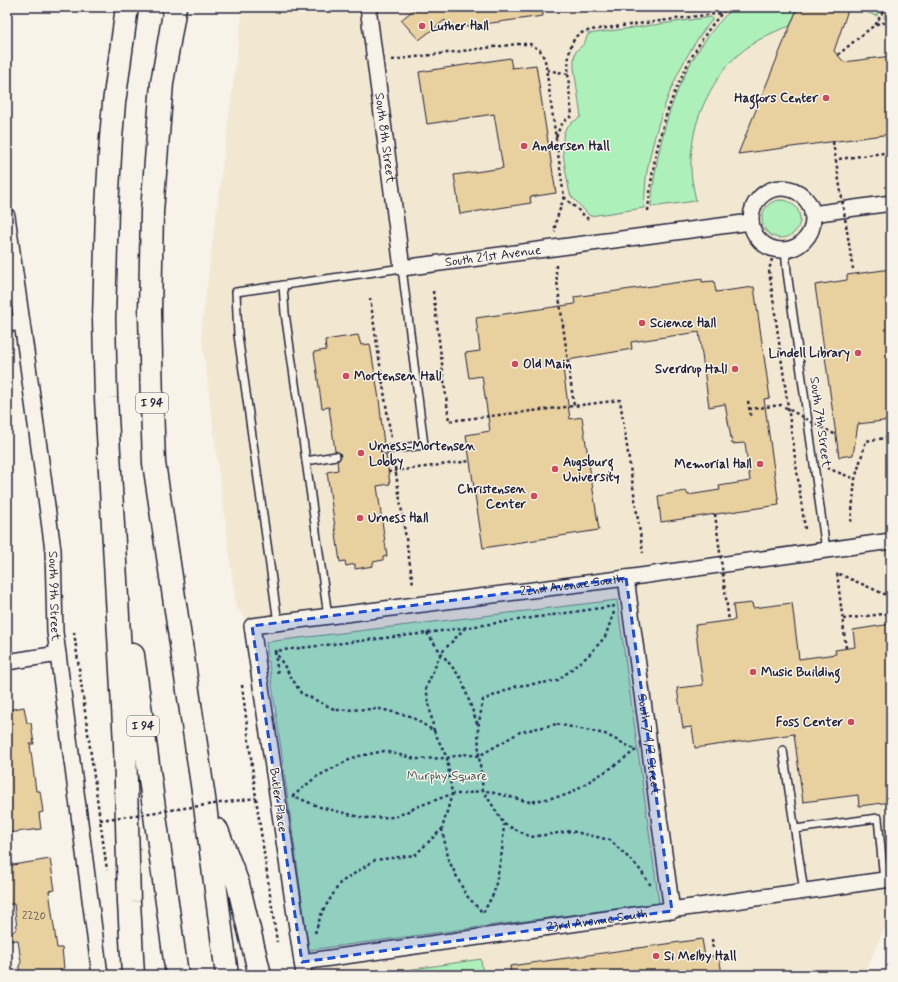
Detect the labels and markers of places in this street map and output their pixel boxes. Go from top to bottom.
place label: Luther Hall [430,18,489,35]
marker: Luther Hall [417,21,427,31]
place label: Hagfors Center [734,90,819,110]
marker: Hagfors Center [821,93,831,103]
place label: Andersen Hall [532,138,611,155]
marker: Andersen Hall [519,141,529,151]
place label: Science Hall [650,315,716,332]
marker: Science Hall [637,318,647,328]
place label: Lindell Library [769,345,850,362]
marker: Lindell Library [853,348,863,358]
place label: Old Main [523,356,572,373]
marker: Old Main [510,359,520,369]
place label: Sverdrup Hall [655,361,727,378]
marker: Sverdrup Hall [730,364,740,374]
place label: Mortensen Hall [354,368,442,385]
marker: Mortensen Hall [341,371,351,381]
place label: Urness-Mortensen Lobby [369,438,476,470]
marker: Urness-Mortensen Lobby [356,448,366,458]
place label: Augsburg University [563,454,619,486]
place label: Memorial Hall [674,456,752,473]
marker: Memorial Hall [755,459,765,469]
marker: Augsburg University [550,464,560,474]
place label: Christensen Center [457,481,527,513]
marker: Christensen Center [529,491,539,501]
place label: Urness Hall [368,510,429,527]
marker: Urness Hall [355,513,365,523]
place label: Music Building [761,664,840,684]
marker: Music Building [748,667,758,677]
place label: Foss Center [776,714,844,731]
marker: Foss Center [846,717,856,727]
place label: Si Melby Hall [664,948,737,965]
marker: Si Melby Hall [651,951,661,961]

